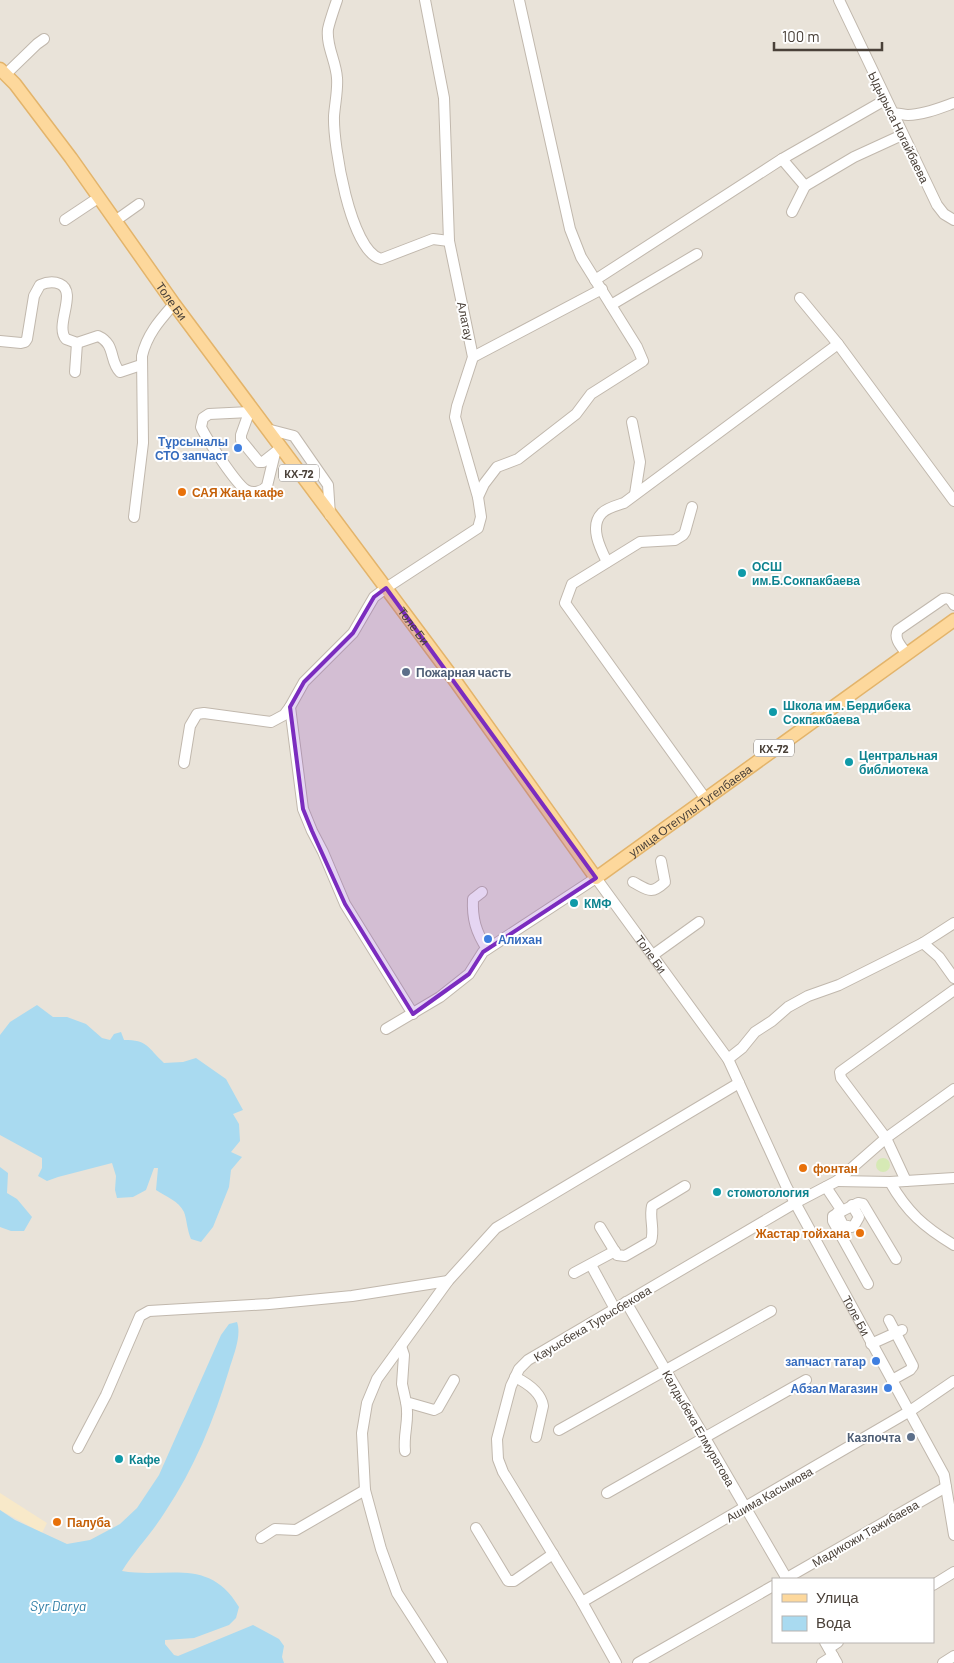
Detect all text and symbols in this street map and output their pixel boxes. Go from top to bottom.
scale bar [774,20,882,52]
text: 100 m [782,27,820,45]
street label: Ыдырыса Ногайбаева [865,69,932,186]
street label: Толе Би [154,279,190,323]
street label: Алатау [454,300,477,342]
place label: Тұрсыналы СТО запчаст [155,434,228,462]
marker: Тұрсыналы СТО запчаст [232,442,244,454]
road number: КХ-72 [279,464,319,482]
place label: САЯ Жаңа кафе [192,485,284,500]
marker: САЯ Жаңа кафе [176,486,188,498]
place label: ОСШ им.Б.Сокпакбаева [752,559,860,587]
marker: ОСШ им.Б.Сокпакбаева [736,567,748,579]
street label: Толе Би [395,604,433,647]
place label: Пожарная часть [416,665,511,680]
marker: Пожарная часть [400,666,412,678]
place label: Школа им. Бердибека Сокпакбаева [783,698,911,726]
marker: Школа им. Бердибека Сокпакбаева [767,706,779,718]
road number: КХ-72 [754,740,794,756]
place label: Центральная библиотека [859,748,938,776]
marker: Центральная библиотека [843,756,855,768]
street label: улица Отегулы Тугелбаева [626,761,754,860]
place label: КМФ [584,896,612,910]
marker: КМФ [568,897,580,909]
place label: Алихан [498,932,542,946]
street label: Толе Би [633,932,670,976]
marker: Алихан [482,933,494,945]
place label: фонтан [813,1161,858,1176]
marker: фонтан [797,1162,809,1174]
place label: стомотология [727,1185,809,1199]
marker: стомотология [711,1186,723,1198]
place label: Жастар тойхана [755,1226,850,1241]
marker: Жастар тойхана [854,1227,866,1239]
street label: Кауысбека Турысбекова [531,1282,654,1364]
street label: Толе Би [840,1293,873,1338]
place label: запчаст татар [785,1354,866,1369]
marker: запчаст татар [870,1355,882,1367]
street label: Калдыбека Елмуратова [659,1368,738,1489]
place label: Абзал Магазин [791,1381,878,1395]
marker: Абзал Магазин [882,1382,894,1394]
place label: Казпочта [847,1430,901,1444]
marker: Казпочта [905,1431,917,1443]
place label: Кафе [129,1452,160,1467]
marker: Кафе [113,1453,125,1465]
street label: Ашима Касымова [723,1463,815,1525]
street label: Мадикожи Тажибаева [809,1497,922,1570]
place label: Палуба [67,1515,111,1530]
marker: Палуба [51,1516,63,1528]
legend [772,1578,934,1643]
text: Улица [816,1588,859,1606]
water label: Syr Darya [30,1597,86,1614]
text: Вода [816,1613,852,1631]

